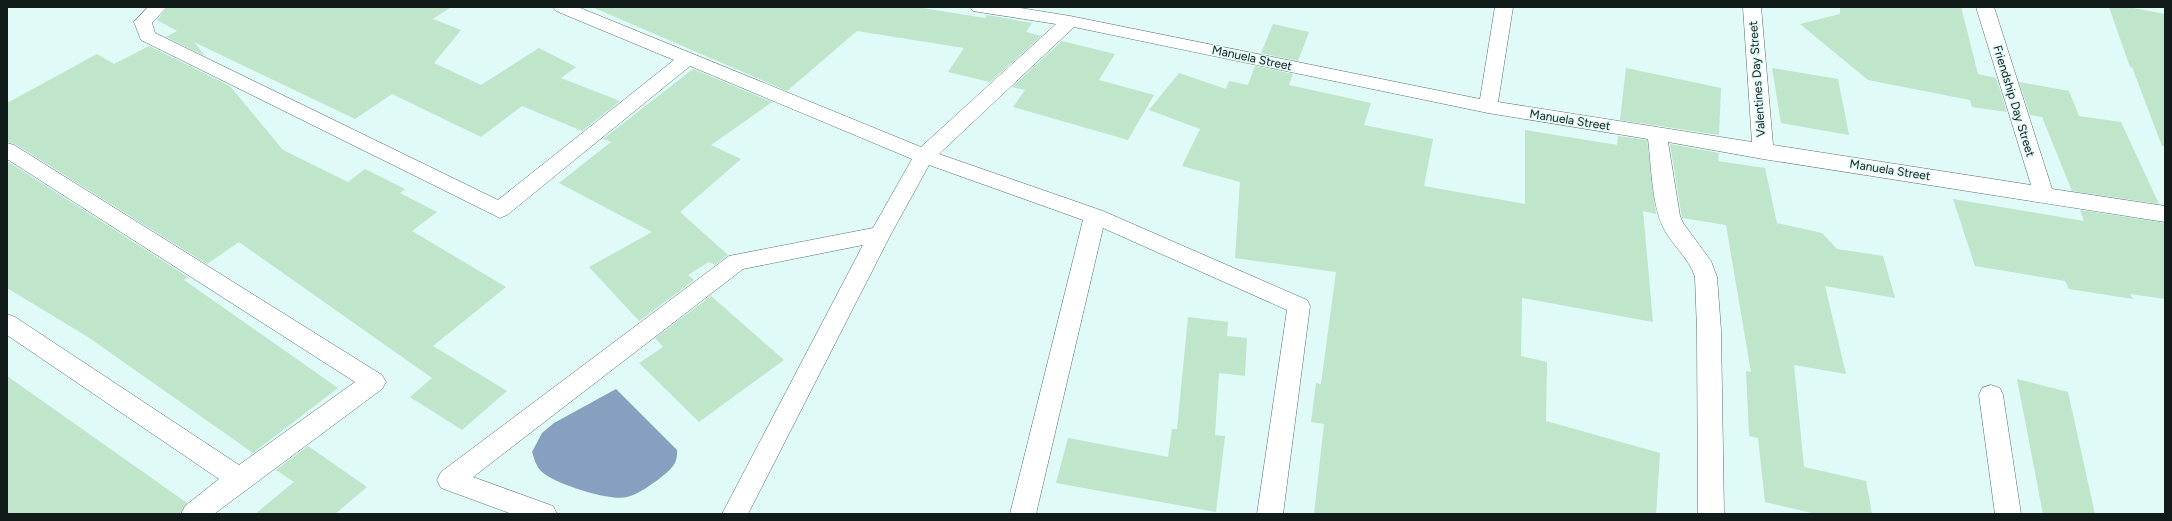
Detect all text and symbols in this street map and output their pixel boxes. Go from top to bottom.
street label: Valentines Day Street [1746,20,1768,137]
street label: Manuela Street [1211,43,1294,73]
street label: Friendship Day Street [1990,44,2038,159]
street label: Manuela Street [1529,107,1612,133]
street label: Manuela Street [1849,157,1932,183]

